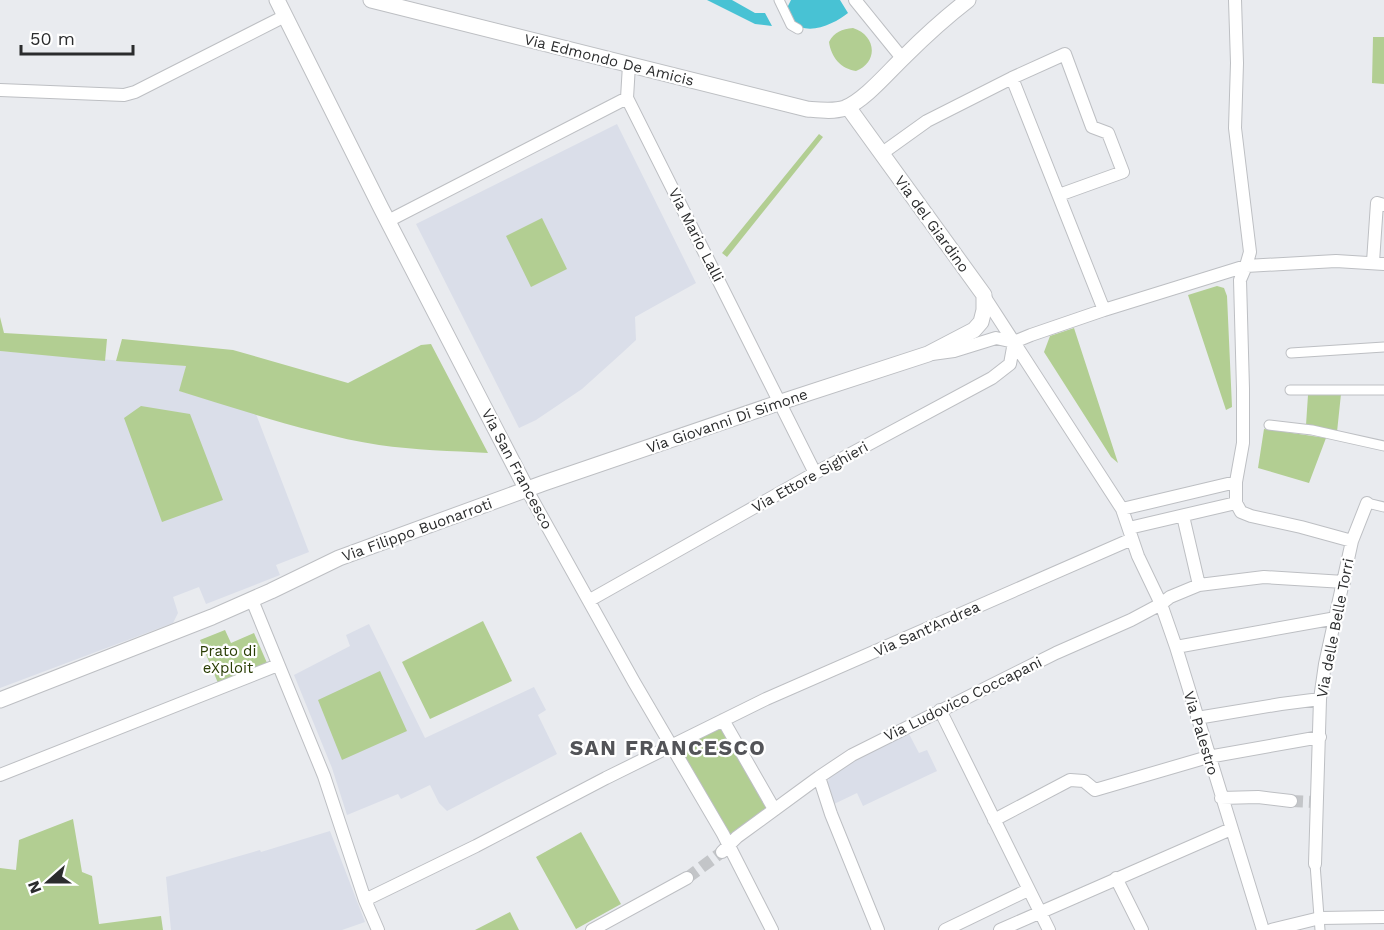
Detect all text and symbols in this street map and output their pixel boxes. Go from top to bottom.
scale bar [21,18,134,56]
text: 50 m [30,28,75,49]
street label: Via Edmondo De Amicis [522,30,696,90]
street label: Via del Giardino [891,172,973,276]
street label: Via Mario Lalli [665,185,727,285]
street label: Via Giovanni Di Simone [644,385,810,457]
street label: Via San Francesco [478,406,556,532]
street label: Via Ettore Sighieri [749,438,871,516]
street label: Via Filippo Buonarroti [339,494,495,566]
street label: Via delle Belle Torri [1313,557,1357,699]
street label: Via Sant'Andrea [871,597,983,660]
park label: Prato di eXploit [199,642,257,677]
street label: Via Ludovico Coccapani [881,653,1045,745]
street label: Via Palestro [1180,689,1222,777]
district label: SAN FRANCESCO [570,735,766,760]
north arrow [18,852,78,912]
text: N [23,878,45,896]

